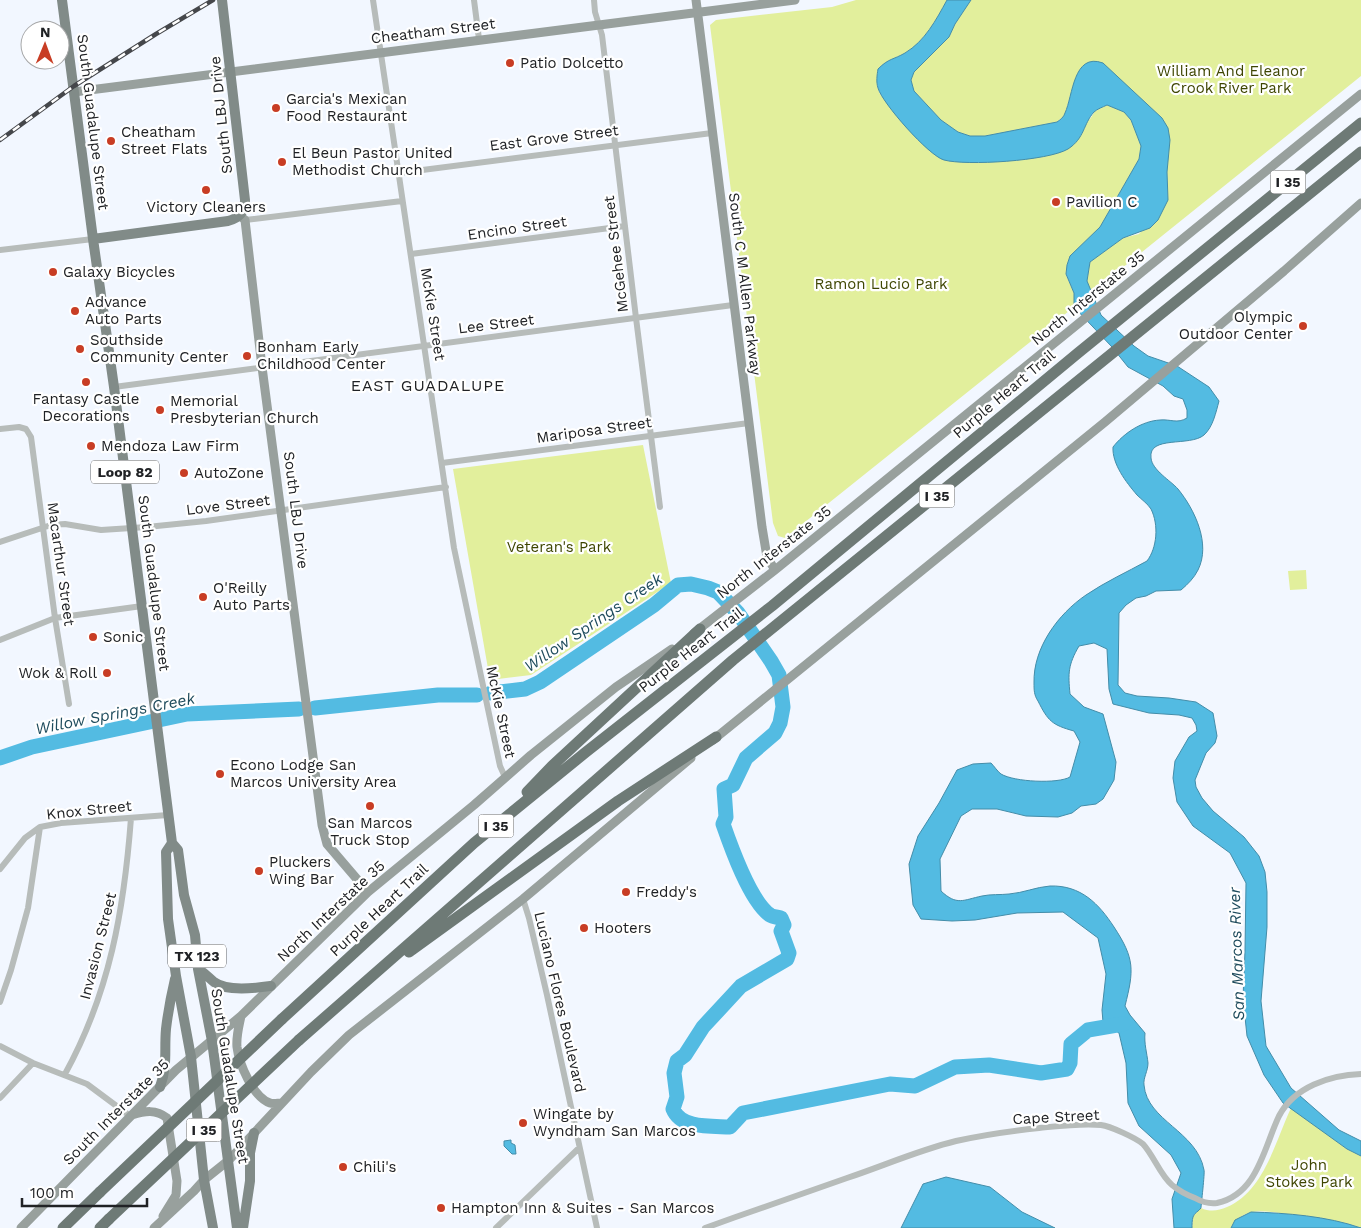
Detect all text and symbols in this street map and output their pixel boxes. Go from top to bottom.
street label: Cheatham Street [370,14,497,48]
north arrow [20,20,70,70]
text: N [40,24,51,40]
street label: South Guadalupe Street [73,33,113,212]
place label: Patio Dolcetto [520,54,624,72]
street label: South LBJ Drive [206,55,236,175]
marker: Patio Dolcetto [504,57,516,69]
park label: William And Eleanor Crook River Park [1157,62,1305,97]
place label: Garcia's Mexican Food Restaurant [286,90,408,125]
marker: Garcia's Mexican Food Restaurant [270,102,282,114]
street label: East Grove Street [488,121,620,155]
place label: Cheatham Street Flats [121,123,207,158]
marker: Cheatham Street Flats [105,135,117,147]
place label: El Beun Pastor United Methodist Church [292,144,453,179]
marker: El Beun Pastor United Methodist Church [276,156,288,168]
road number: I 35 [1270,170,1306,193]
marker: Victory Cleaners [200,184,212,196]
street label: South C M Allen Parkway [725,192,765,377]
place label: Pavilion C [1066,193,1137,211]
street label: McGehee Street [600,194,632,313]
marker: Pavilion C [1050,196,1062,208]
place label: Victory Cleaners [146,198,266,216]
street label: Encino Street [466,212,568,244]
street label: North Interstate 35 [1028,247,1148,349]
place label: Galaxy Bicycles [63,263,175,281]
marker: Galaxy Bicycles [47,266,59,278]
street label: McKie Street [417,266,449,362]
park label: Ramon Lucio Park [815,275,948,293]
place label: Advance Auto Parts [85,293,162,328]
marker: Advance Auto Parts [69,305,81,317]
place label: Olympic Outdoor Center [1179,308,1293,343]
street label: Lee Street [457,310,536,338]
marker: Olympic Outdoor Center [1297,320,1309,332]
place label: Southside Community Center [90,331,228,366]
place label: Bonham Early Childhood Center [257,338,386,373]
marker: Southside Community Center [74,343,86,355]
street label: Purple Heart Trail [949,346,1059,442]
marker: Bonham Early Childhood Center [241,350,253,362]
marker: Fantasy Castle Decorations [80,376,92,388]
district label: EAST GUADALUPE [351,376,505,395]
place label: Fantasy Castle Decorations [33,390,139,425]
place label: Memorial Presbyterian Church [170,392,319,427]
marker: Memorial Presbyterian Church [154,404,166,416]
street label: Mariposa Street [535,413,653,447]
place label: Mendoza Law Firm [101,437,239,455]
marker: Mendoza Law Firm [85,440,97,452]
street label: South LBJ Drive [280,450,312,570]
road number: Loop 82 [91,461,159,484]
place label: AutoZone [194,464,264,482]
marker: AutoZone [178,467,190,479]
road number: I 35 [920,484,954,508]
street label: Love Street [185,491,272,519]
street label: South Guadalupe Street [134,494,174,673]
street label: Macarthur Street [43,501,79,628]
street label: North Interstate 35 [713,502,835,602]
park label: Veteran's Park [507,538,612,556]
water label: Willow Springs Creek [521,568,667,676]
place label: O'Reilly Auto Parts [213,579,290,614]
marker: O'Reilly Auto Parts [197,591,209,603]
street label: Purple Heart Trail [635,603,747,696]
place label: Sonic [103,628,143,646]
marker: Sonic [87,631,99,643]
place label: Wok & Roll [18,664,97,682]
street label: McKie Street [482,664,520,760]
marker: Wok & Roll [101,667,113,679]
water label: Willow Springs Creek [34,688,198,738]
place label: Econo Lodge San Marcos University Area [230,756,397,791]
marker: Econo Lodge San Marcos University Area [214,768,226,780]
street label: Knox Street [45,796,133,823]
marker: San Marcos Truck Stop [364,800,376,812]
place label: San Marcos Truck Stop [328,814,412,849]
road number: I 35 [478,814,514,838]
place label: Pluckers Wing Bar [269,853,334,888]
street label: North Interstate 35 [274,857,388,965]
street label: Purple Heart Trail [326,859,432,960]
marker: Pluckers Wing Bar [253,865,265,877]
place label: Freddy's [636,883,697,901]
marker: Freddy's [620,886,632,898]
water label: San Marcos River [1225,886,1248,1021]
street label: Invasion Street [76,890,120,1002]
street label: Luciano Flores Boulevard [530,910,590,1094]
place label: Hooters [594,919,652,937]
marker: Hooters [578,922,590,934]
road number: TX 123 [168,944,226,968]
street label: South Guadalupe Street [207,987,253,1166]
street label: South Interstate 35 [59,1055,173,1169]
place label: Wingate by Wyndham San Marcos [533,1105,696,1140]
street label: Cape Street [1012,1106,1101,1128]
marker: Wingate by Wyndham San Marcos [517,1117,529,1129]
road number: I 35 [186,1118,222,1142]
park label: John Stokes Park [1265,1156,1353,1191]
place label: Chili's [353,1158,396,1176]
marker: Chili's [337,1161,349,1173]
scale bar [22,1176,148,1208]
text: 100 m [30,1184,74,1202]
place label: Hampton Inn & Suites - San Marcos [451,1199,715,1217]
marker: Hampton Inn & Suites - San Marcos [435,1202,447,1214]

